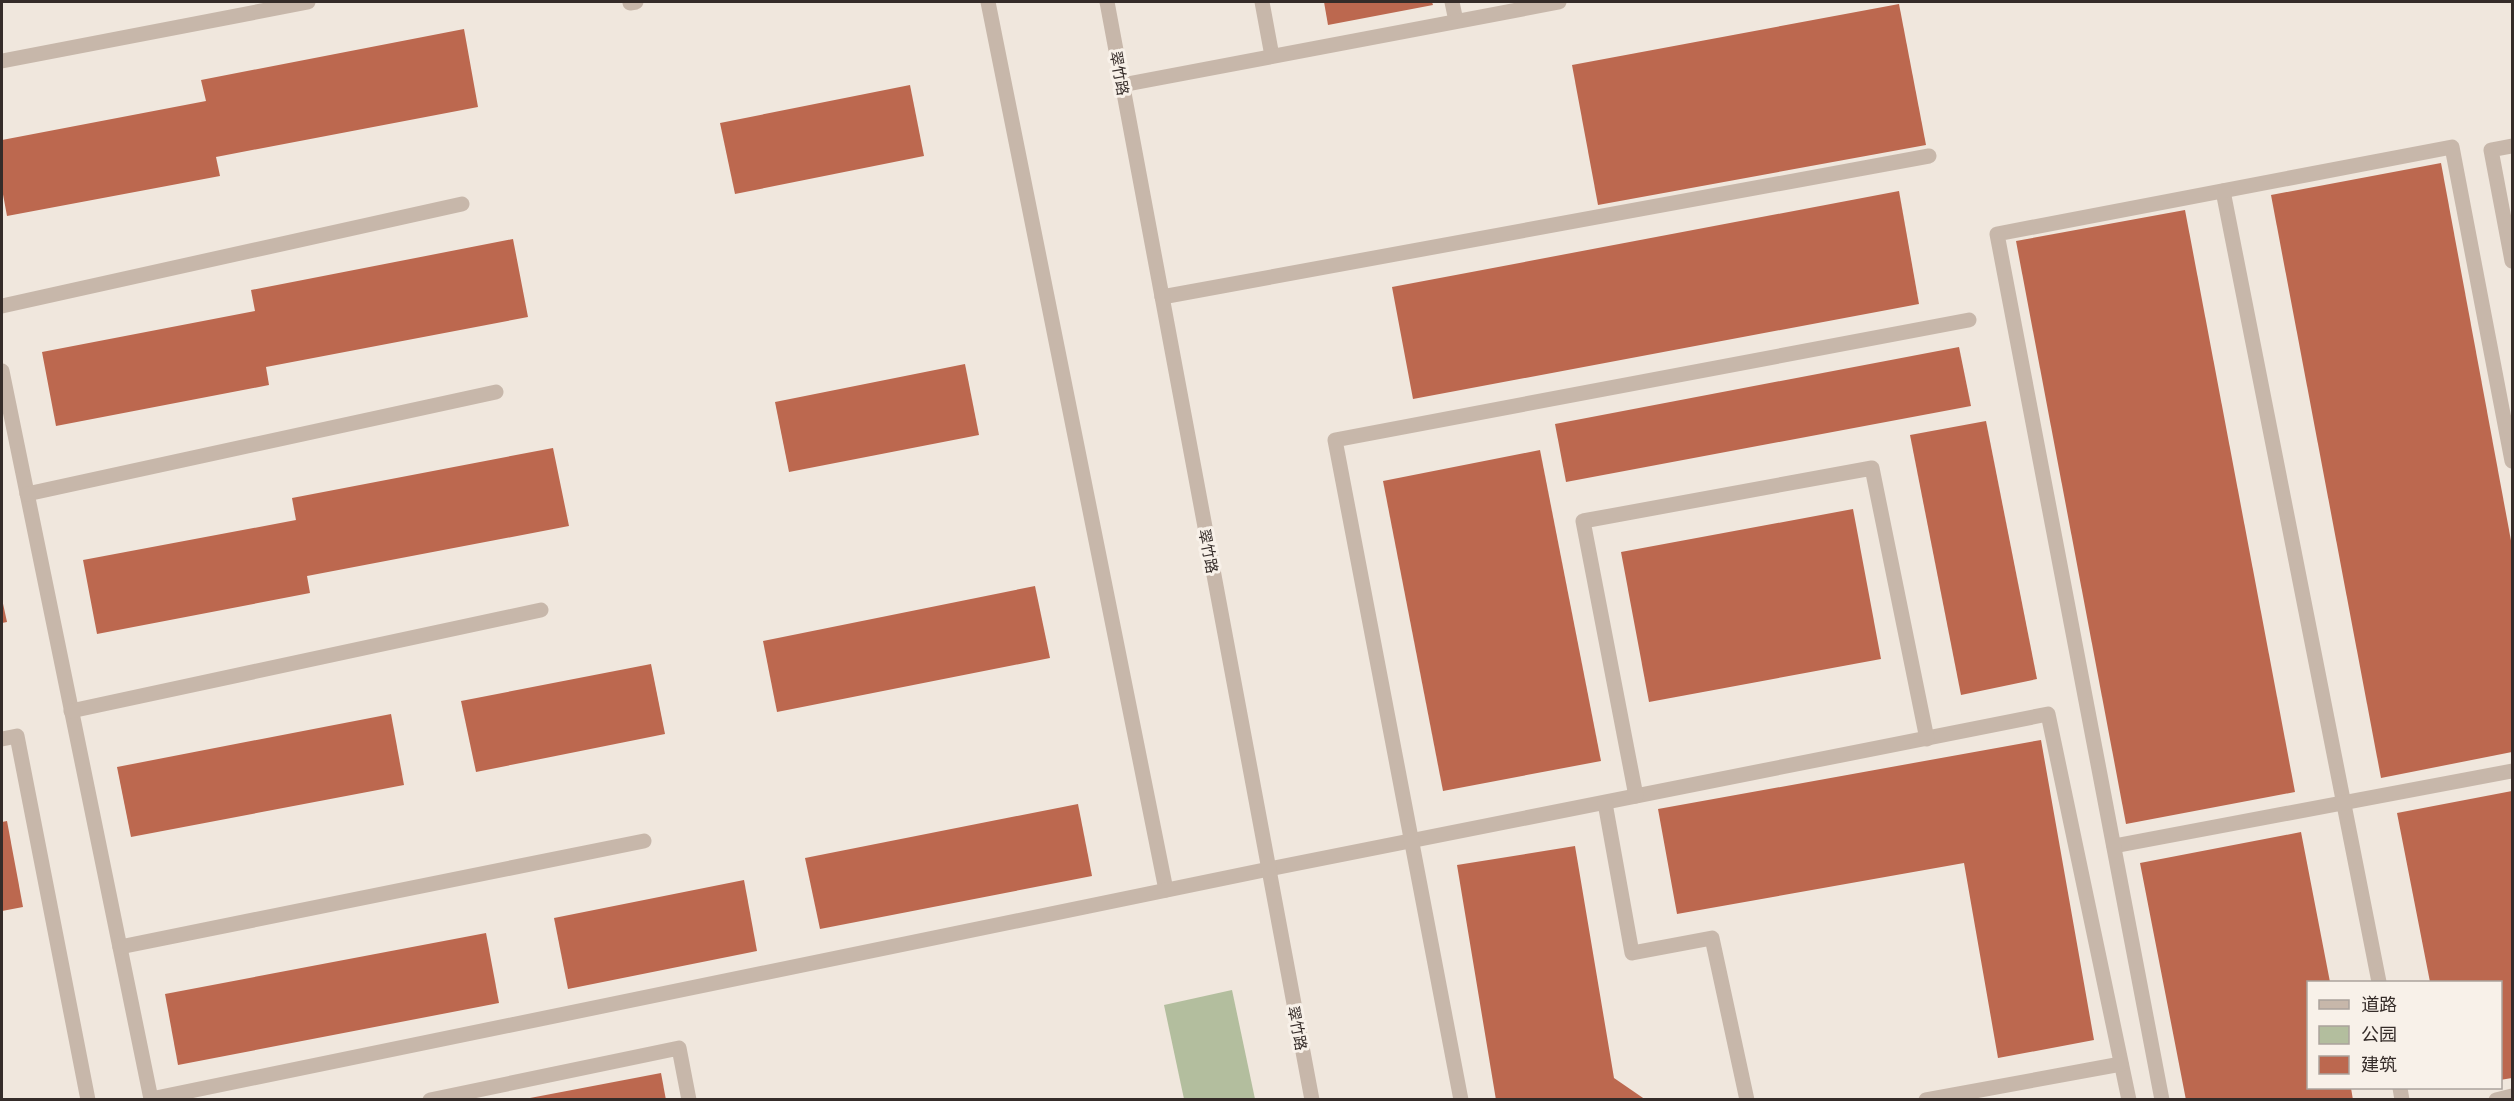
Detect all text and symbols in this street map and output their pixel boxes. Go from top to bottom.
street label: 翠竹路 [1107,49,1133,97]
street label: 翠竹路 [1196,527,1222,575]
legend [2307,981,2502,1089]
text: 道路 [2361,993,2397,1015]
street label: 翠竹路 [1285,1004,1311,1052]
text: 公园 [2361,1023,2397,1045]
text: 建筑 [2361,1053,2397,1075]

